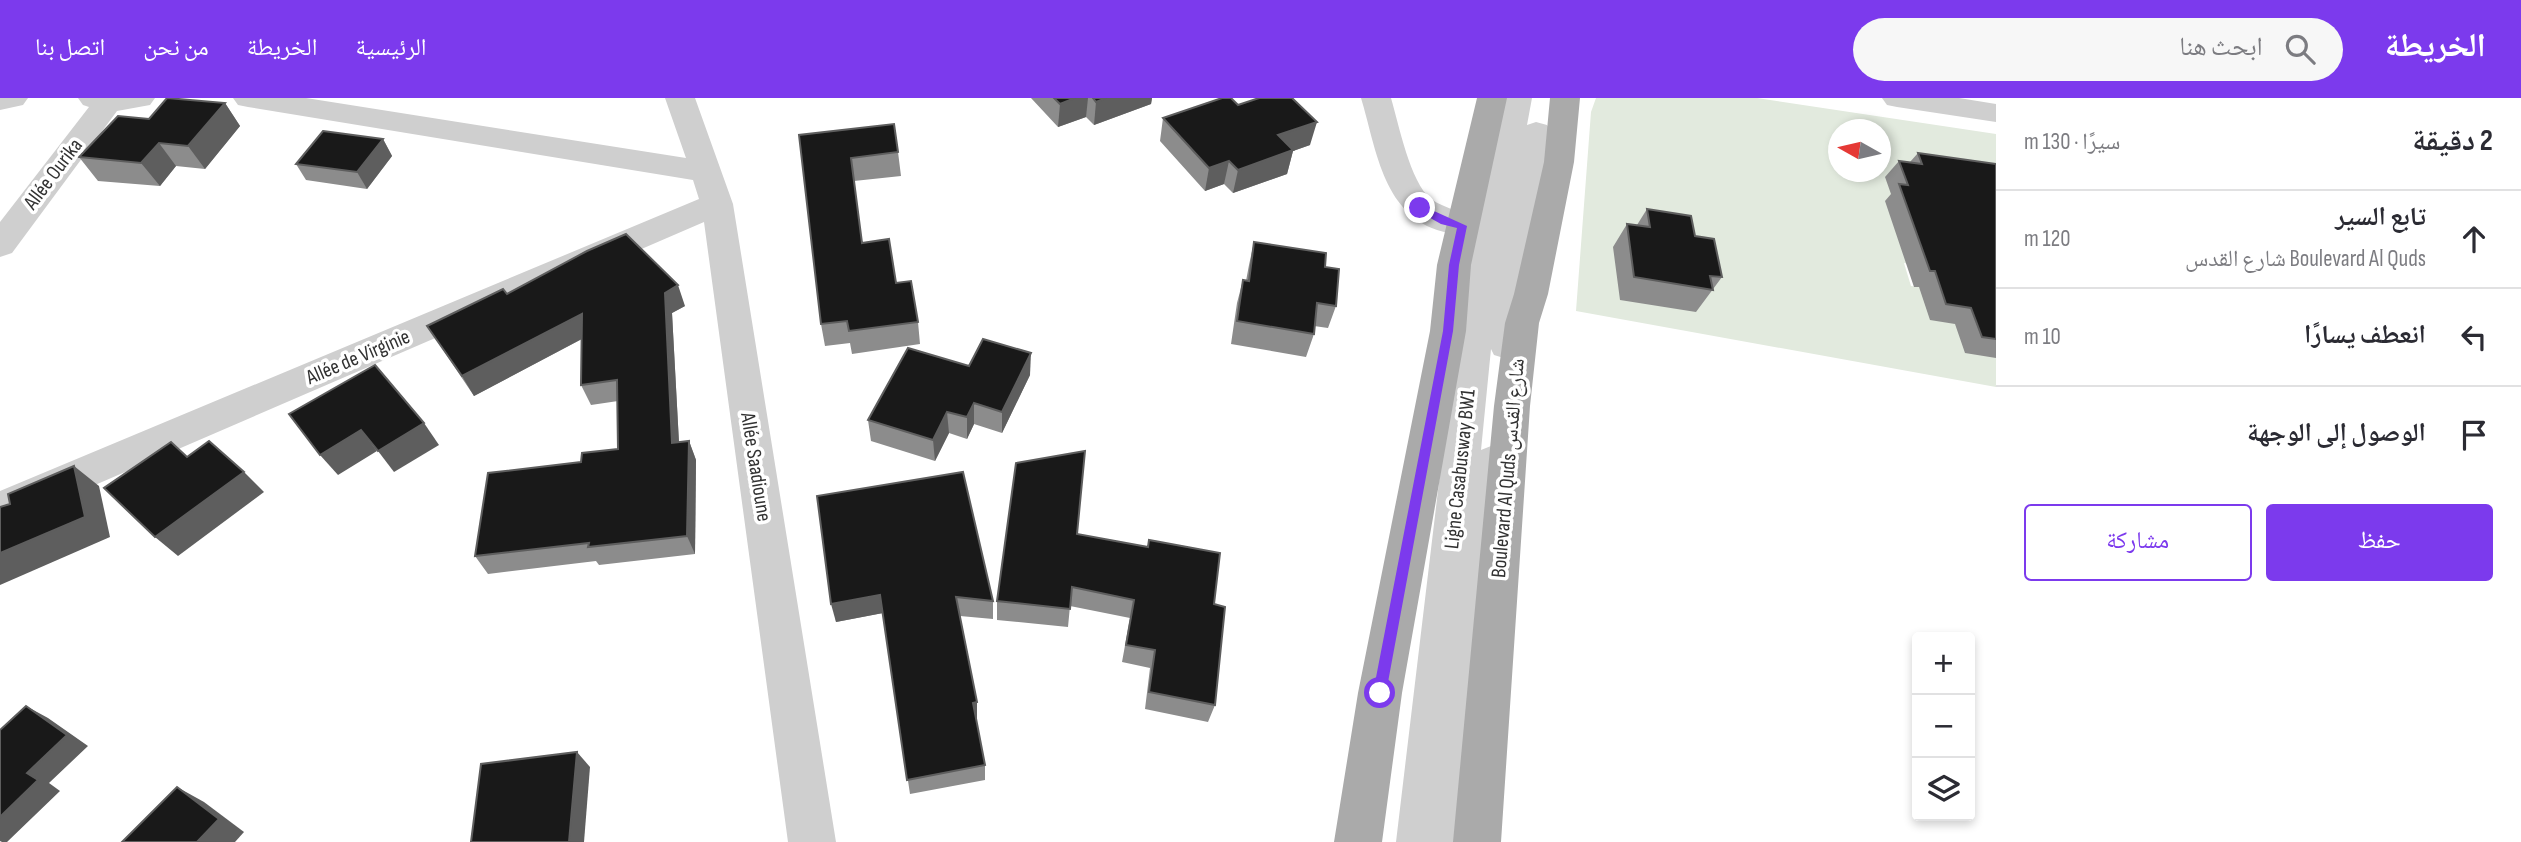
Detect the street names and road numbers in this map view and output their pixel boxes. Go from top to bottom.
street label: Allée Ourika [18,134,88,215]
street label: Allée de Virginie [301,324,414,390]
street label: Boulevard Al Quds شارع القدس [1486,357,1530,579]
street label: Ligne Casabusway BW1 [1439,387,1481,550]
street label: Allée Saadioune [735,410,777,523]

